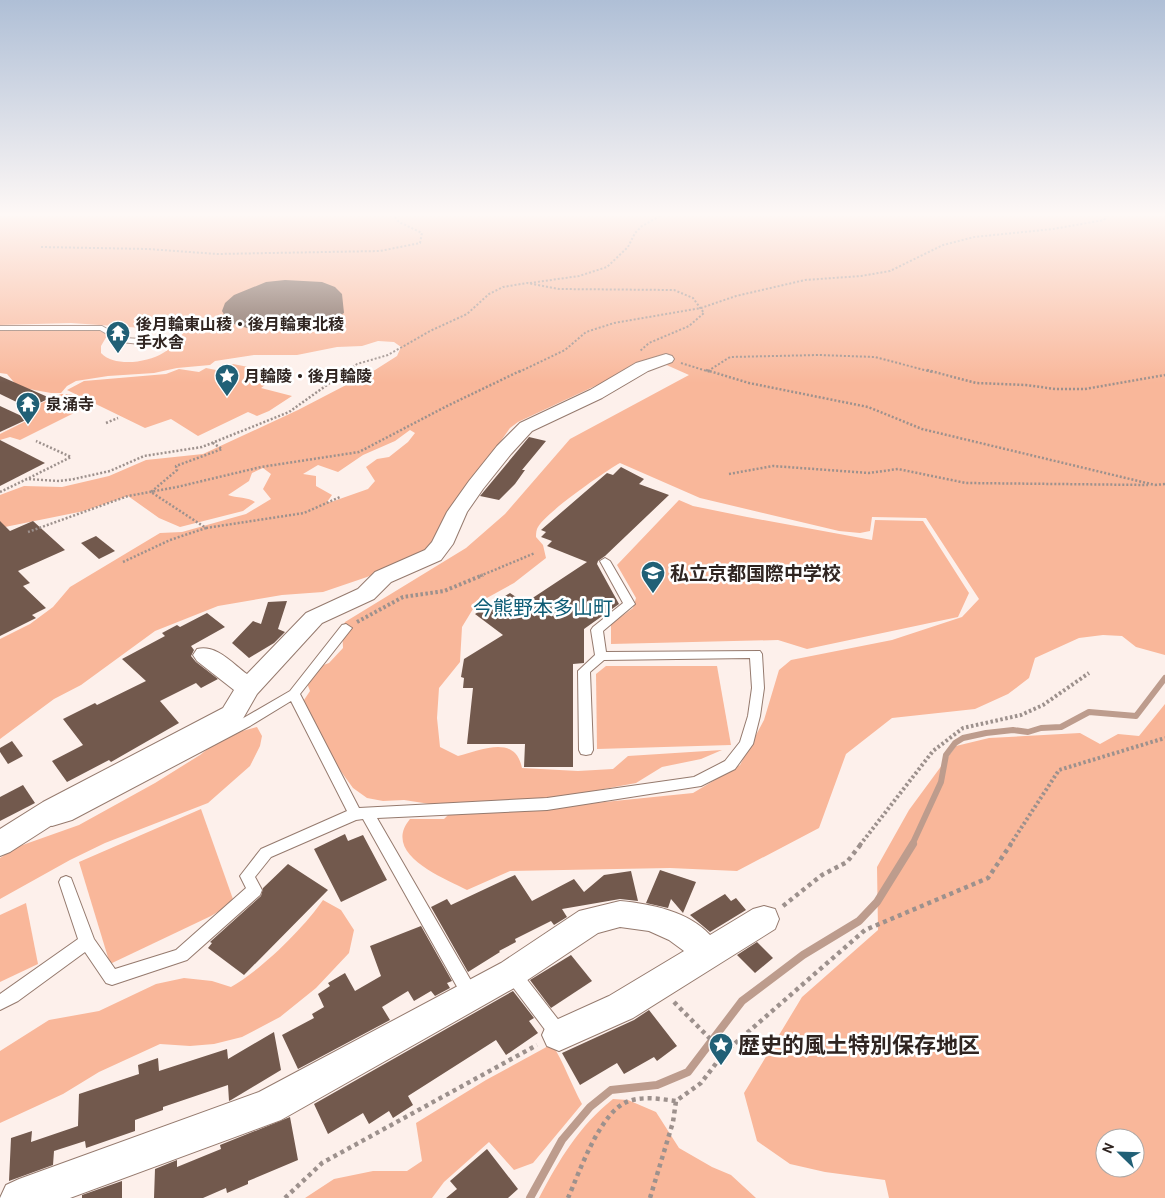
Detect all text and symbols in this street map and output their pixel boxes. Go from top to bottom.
place label: 後月輪東山稜・後月輪東北稜 手水舎 [136,315,344,352]
temple icon: 後月輪東山稜・後月輪東北稜 手水舎 [105,320,131,354]
place icon: 月輪陵・後月輪陵 [214,363,240,397]
place label: 月輪陵・後月輪陵 [244,367,372,386]
temple icon: 泉涌寺 [15,391,41,425]
place label: 泉涌寺 [46,395,94,414]
school or university icon: 私立京都国際中学校 [640,560,666,594]
place label: 私立京都国際中学校 [670,562,841,585]
district label: 今熊野本多山町 [473,596,613,620]
place icon: 歴史的風土特別保存地区 [708,1032,734,1066]
place label: 歴史的風土特別保存地区 [738,1032,980,1059]
north arrow [1095,1128,1145,1178]
text: N [1098,1140,1118,1156]

